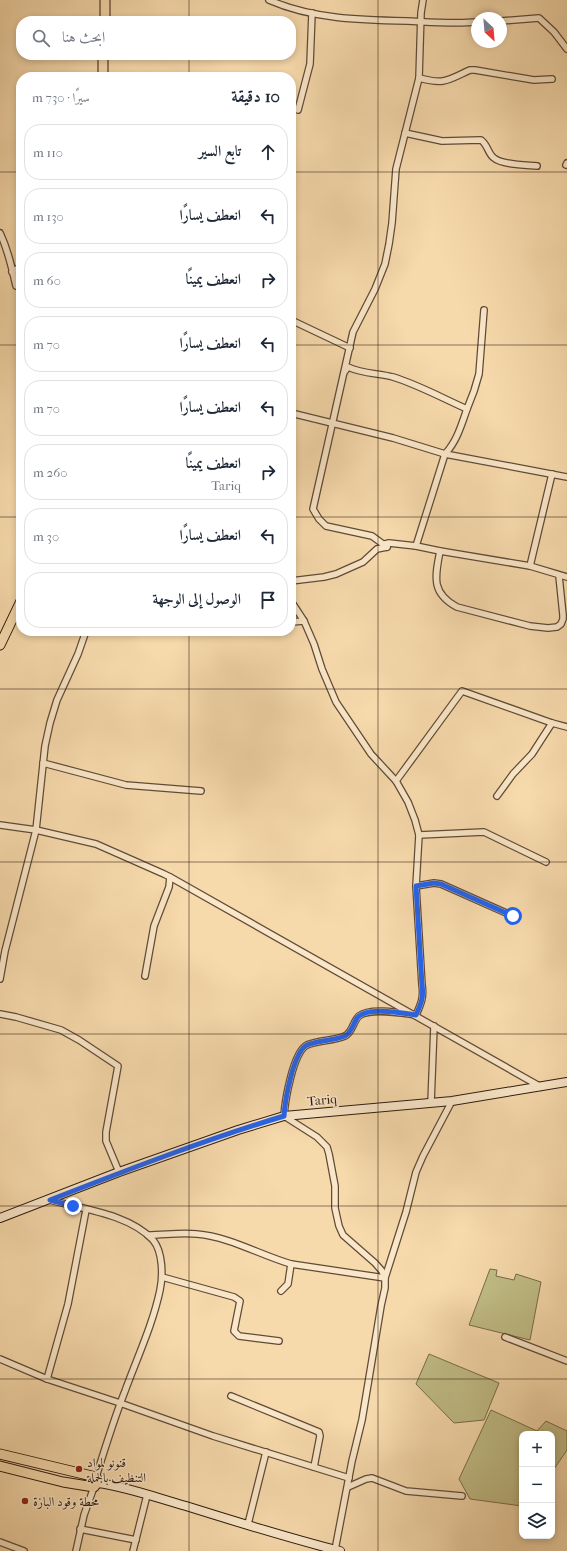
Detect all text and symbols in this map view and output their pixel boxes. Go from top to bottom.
north arrow [471,12,507,48]
search box [16,16,296,60]
icon: search [30,27,52,49]
text: ابحث هنا [62,28,105,46]
text: 10 دقيقة [231,86,280,106]
text: سيرًا · 730 m [32,90,90,105]
icon: ahead [257,141,279,163]
text: تابع السير [199,142,241,160]
text: 110 m [33,145,63,160]
icon: left [257,205,279,227]
text: انعطف يسارًا [180,206,241,224]
text: 130 m [33,209,64,224]
icon: right [257,269,279,291]
text: انعطف يمينًا [186,270,241,288]
text: 60 m [33,273,61,288]
icon: left [257,333,279,355]
text: انعطف يسارًا [180,334,241,352]
text: 70 m [33,337,60,352]
icon: left [257,397,279,419]
text: انعطف يسارًا [180,398,241,416]
text: 70 m [33,401,60,416]
text: انعطف يمينًا [186,454,241,472]
icon: right [257,461,279,483]
text: 260 m [33,465,68,480]
text: Tariq [211,478,241,493]
icon: left [257,525,279,547]
text: انعطف يسارًا [180,526,241,544]
text: 30 m [33,529,59,544]
icon: arrive [257,589,279,611]
text: الوصول إلى الوجهة [152,590,241,608]
route start [504,907,522,925]
street label: Tariq [307,1091,338,1109]
route end [64,1197,82,1215]
map controls [519,1431,555,1539]
button: + [519,1431,555,1467]
place label: قنونو لمواد التنظيف بالجملة [86,1455,146,1486]
marker: قنونو لمواد التنظيف بالجملة [74,1464,84,1474]
button: − [519,1467,555,1503]
place label: محطة وقود البازة [33,1494,99,1510]
marker: محطة وقود البازة [20,1496,30,1506]
button: layers [519,1503,555,1539]

